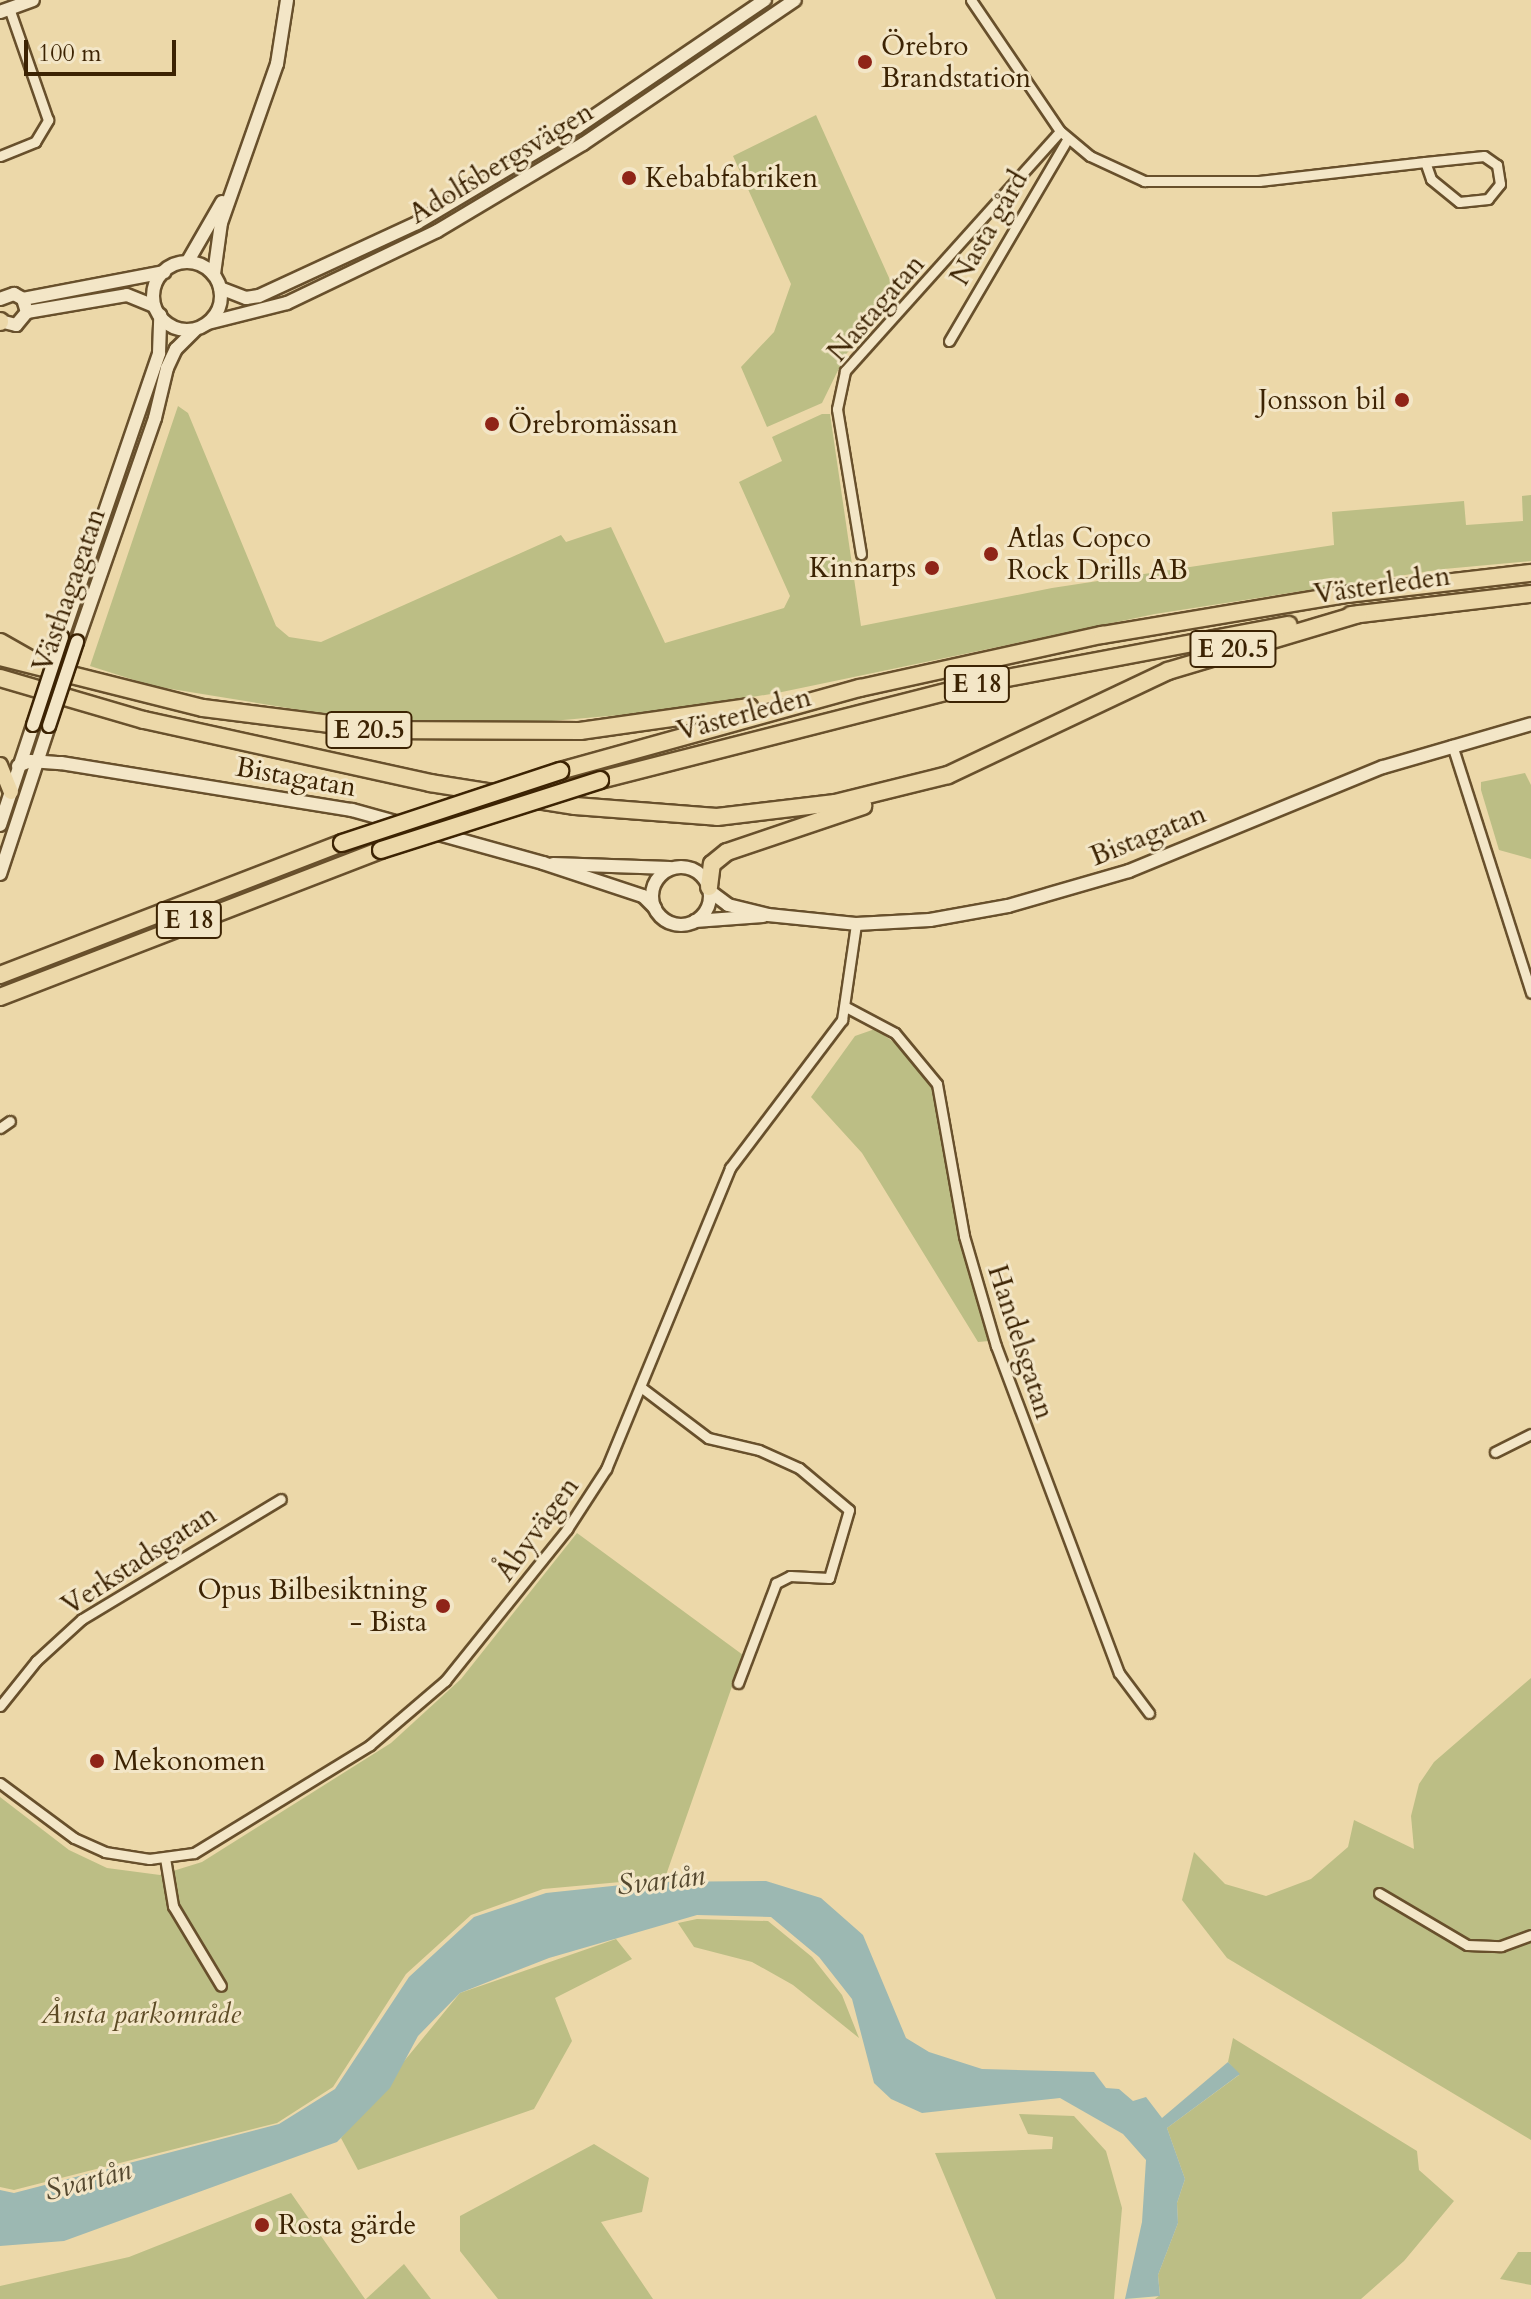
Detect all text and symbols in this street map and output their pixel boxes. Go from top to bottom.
scale bar [28,24,180,74]
place label: Örebro Brandstation [881,29,1031,95]
text: 100 m [38,37,102,70]
marker: Örebro Brandstation [856,53,874,71]
street label: Adolfsbergsvägen [403,95,599,231]
place label: Kebabfabriken [645,161,818,195]
street label: Nasta gård [943,165,1035,291]
marker: Kebabfabriken [620,169,638,187]
street label: Nastagatan [820,248,932,368]
place label: Jonsson bil [1258,383,1386,417]
marker: Jonsson bil [1393,391,1411,409]
place label: Örebromässan [508,407,678,441]
marker: Örebromässan [483,415,501,433]
street label: Västhagagatan [25,504,113,676]
place label: Atlas Copco Rock Drills AB [1007,521,1188,587]
marker: Atlas Copco Rock Drills AB [982,545,1000,563]
place label: Kinnarps [809,551,916,585]
marker: Kinnarps [923,559,941,577]
street label: Västerleden [1312,559,1452,611]
road number: E 20.5 [1189,627,1277,671]
road number: E 18 [943,662,1011,706]
street label: Västerleden [673,680,815,748]
road number: E 20.5 [325,708,413,752]
street label: Bistagatan [233,750,359,804]
street label: Bistagatan [1085,797,1211,873]
road number: E 18 [155,898,223,942]
street label: Handelsgatan [980,1261,1062,1423]
street label: Åbyvägen [488,1470,586,1588]
street label: Verkstadsgatan [55,1498,223,1622]
place label: Opus Bilbesiktning - Bista [197,1573,427,1639]
marker: Opus Bilbesiktning - Bista [434,1597,452,1615]
place label: Mekonomen [113,1744,266,1778]
marker: Mekonomen [88,1752,106,1770]
water label: Svartån [615,1858,707,1904]
park label: Ånsta parkområde [41,1997,241,2031]
water label: Svartån [41,2152,135,2210]
place label: Rosta gärde [278,2208,416,2242]
marker: Rosta gärde [253,2216,271,2234]

